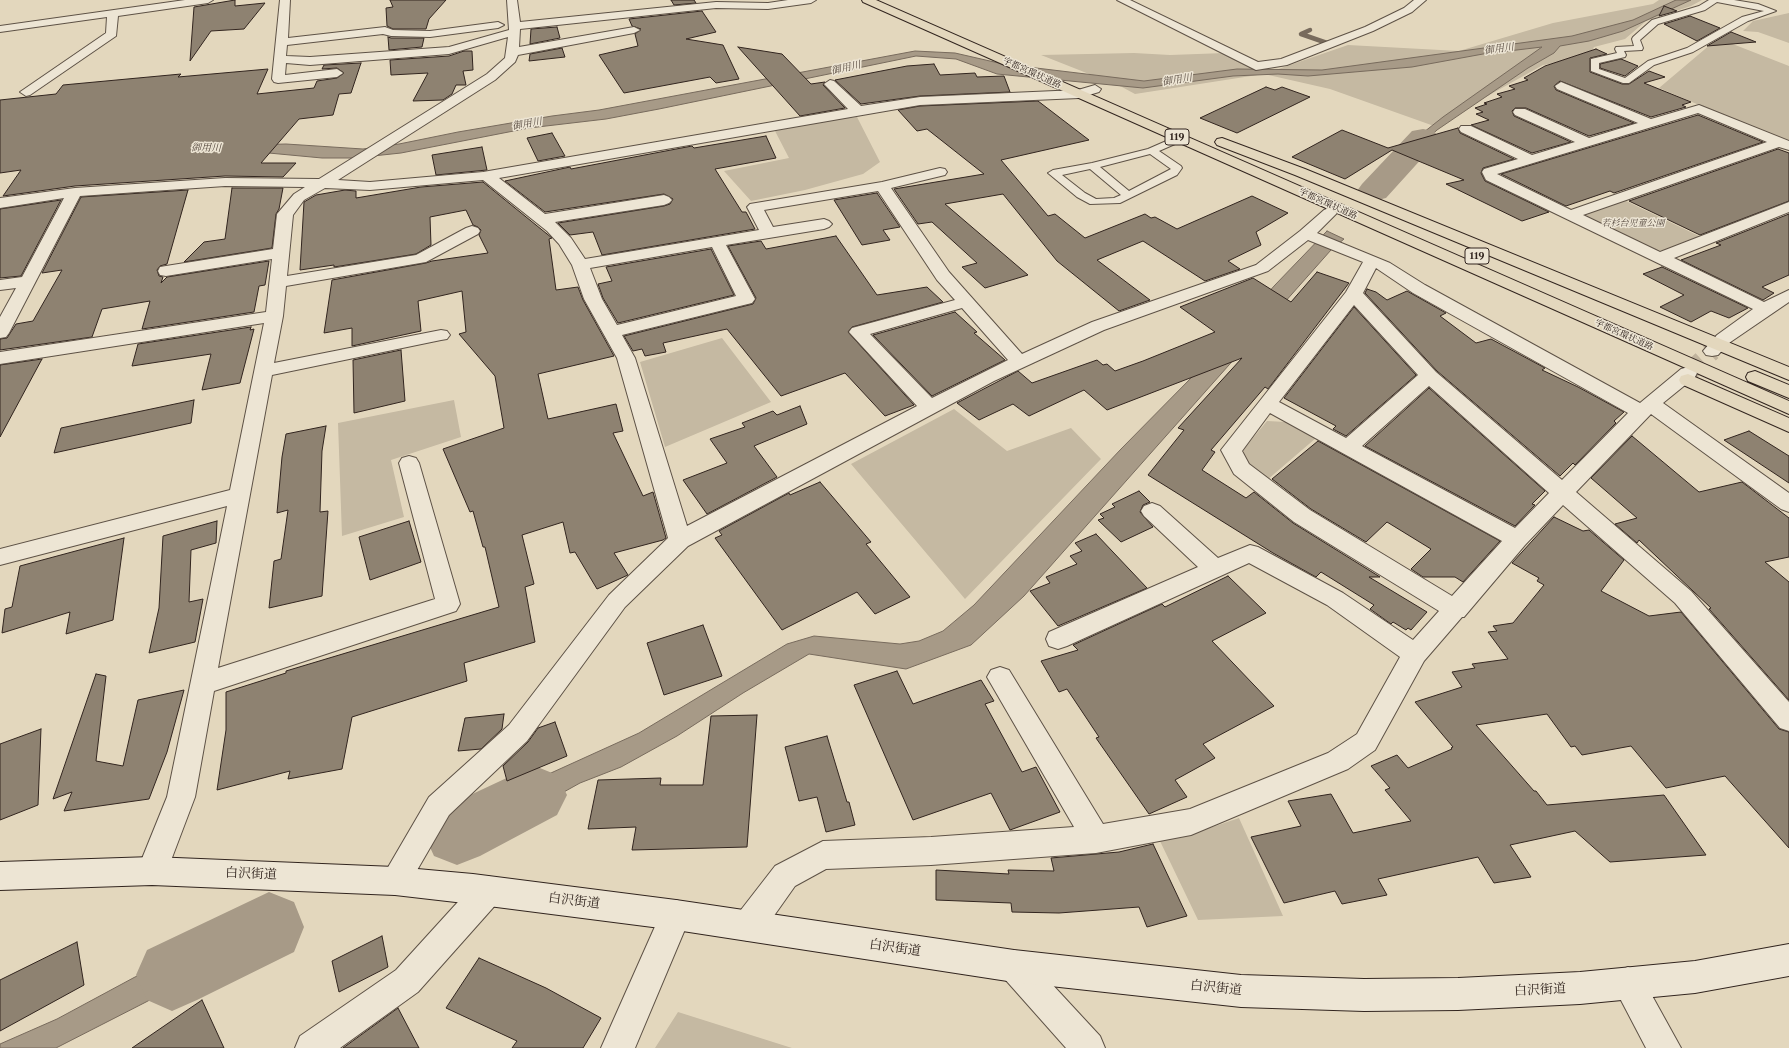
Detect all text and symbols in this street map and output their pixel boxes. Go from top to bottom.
water label: 御用川 [1483,41,1515,57]
street label: 宇都宮環状道路 [1001,55,1063,91]
water label: 御用川 [830,59,862,77]
water label: 御用川 [1161,72,1193,88]
water label: 御用川 [511,115,543,133]
road number: 119 [1165,129,1189,145]
water label: 御用川 [191,142,221,154]
street label: 宇都宮環状道路 [1297,186,1359,222]
park label: 若杉台児童公園 [1602,218,1664,228]
road number: 119 [1465,248,1489,264]
street label: 宇都宮環状道路 [1593,317,1655,353]
street label: 白沢街道 [225,865,277,883]
street label: 白沢街道 [547,890,601,912]
street label: 白沢街道 [868,937,922,959]
street label: 白沢街道 [1189,978,1243,998]
street label: 白沢街道 [1514,981,1566,999]

